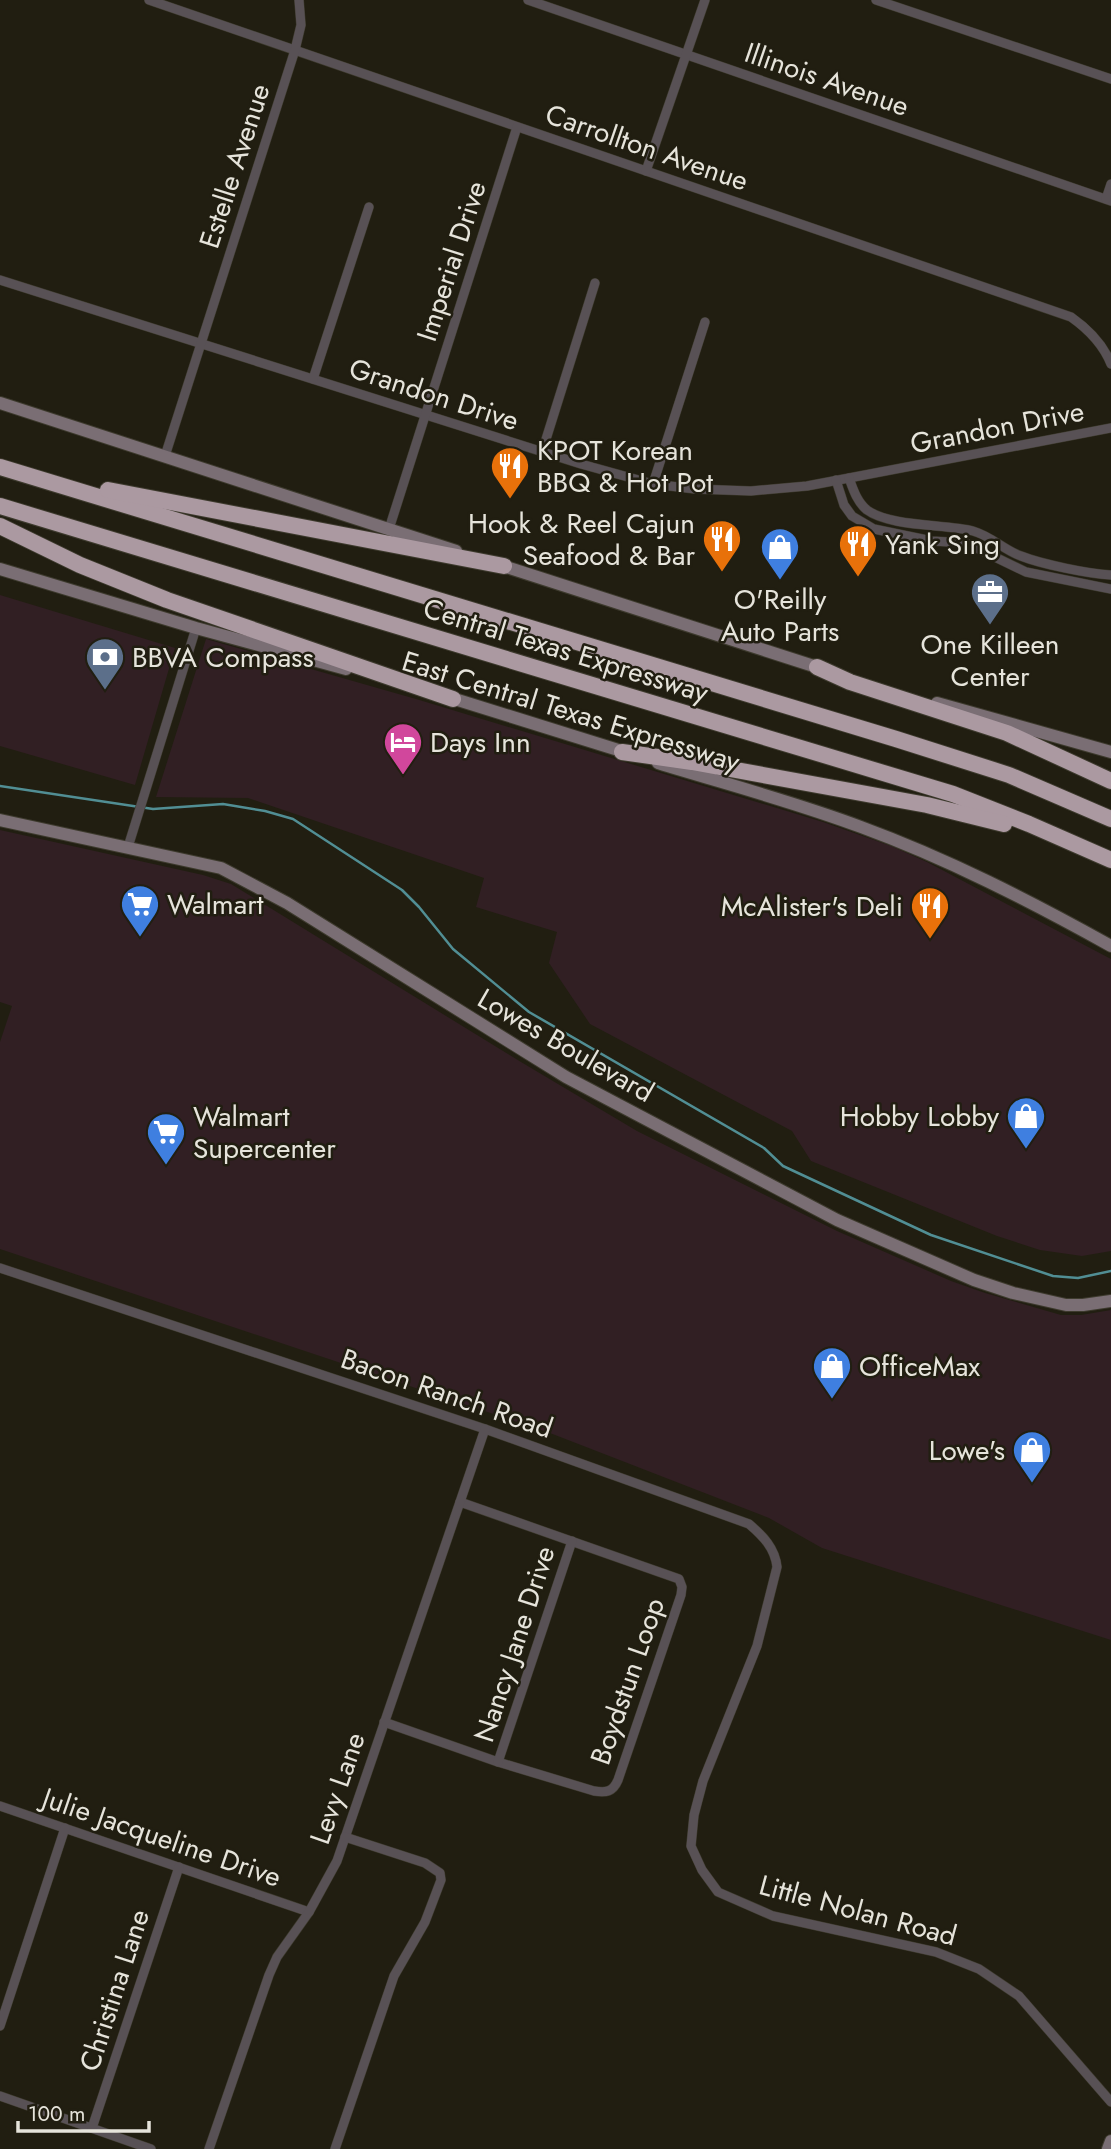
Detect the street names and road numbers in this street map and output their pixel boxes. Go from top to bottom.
street label: Illinois Avenue [739,32,914,127]
street label: Estelle Avenue [189,79,280,254]
street label: Carrollton Avenue [540,94,754,201]
street label: Imperial Drive [406,176,497,347]
street label: Grandon Drive [344,348,524,441]
street label: Grandon Drive [907,391,1087,464]
street label: Central Texas Expressway [418,588,714,714]
street label: East Central Texas Expressway [397,641,745,783]
street label: Lowes Boulevard [470,978,662,1113]
street label: Bacon Ranch Road [335,1338,558,1449]
street label: Nancy Jane Drive [463,1541,565,1747]
street label: Boydstun Loop [580,1592,675,1770]
street label: Levy Lane [299,1727,376,1850]
street label: Julie Jacqueline Drive [33,1776,287,1898]
street label: Little Nolan Road [755,1864,961,1957]
street label: Christina Lane [69,1904,160,2076]

